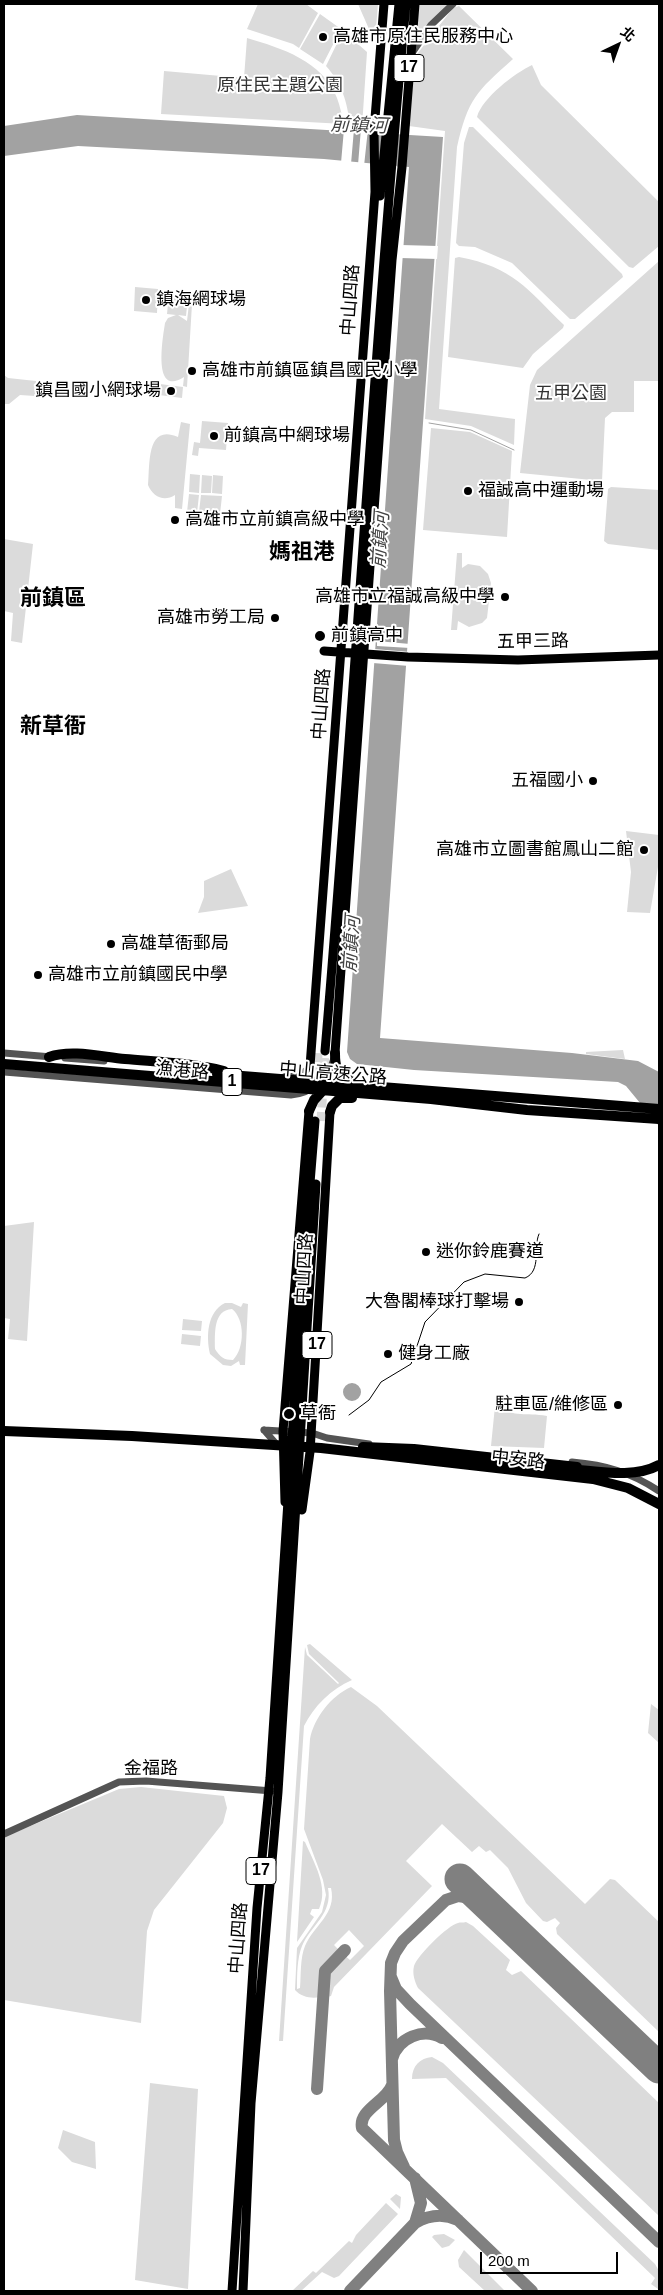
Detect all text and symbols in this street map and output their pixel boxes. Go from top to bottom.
north arrow [593,20,643,70]
text: 北 [617,23,639,44]
place label: 高雄市原住民服務中心 [333,26,513,48]
marker: 高雄市原住民服務中心 [317,31,329,43]
road number: 17 [394,54,424,82]
park label: 原住民主題公園 [217,75,343,97]
water label: 前鎮河 [330,114,388,138]
street label: 中山四路 [338,263,364,337]
place label: 鎮海網球場 [156,289,246,311]
marker: 鎮海網球場 [140,294,152,306]
place label: 高雄市前鎮區鎮昌國民小學 [202,360,418,382]
marker: 高雄市前鎮區鎮昌國民小學 [186,365,198,377]
place label: 鎮昌國小網球場 [35,380,161,402]
park label: 五甲公園 [535,383,607,405]
marker: 鎮昌國小網球場 [165,385,177,397]
place label: 前鎮高中網球場 [224,425,350,447]
marker: 前鎮高中網球場 [208,430,220,442]
place label: 福誠高中運動場 [478,480,604,502]
marker: 福誠高中運動場 [462,485,474,497]
place label: 高雄市立前鎮高級中學 [185,509,365,531]
water label: 前鎮河 [368,511,394,569]
marker: 高雄市立前鎮高級中學 [169,514,181,526]
district label: 媽祖港 [269,540,335,566]
district label: 前鎮區 [20,586,86,612]
place label: 高雄市立福誠高級中學 [315,586,495,608]
marker: 高雄市立福誠高級中學 [499,591,511,603]
place label: 高雄市勞工局 [157,607,265,629]
marker: 高雄市勞工局 [269,612,281,624]
place label: 前鎮高中 [331,625,403,647]
marker: 前鎮高中 [313,629,327,643]
street label: 五甲三路 [497,631,569,653]
street label: 中山四路 [309,667,335,741]
district label: 新草衙 [20,714,86,740]
place label: 五福國小 [511,770,583,792]
marker: 五福國小 [587,775,599,787]
place label: 高雄市立圖書館鳳山二館 [436,839,634,861]
marker: 高雄市立圖書館鳳山二館 [638,844,650,856]
water label: 前鎮河 [339,915,365,973]
place label: 高雄草衙郵局 [121,933,229,955]
marker: 高雄草衙郵局 [105,938,117,950]
place label: 高雄市立前鎮國民中學 [48,964,228,986]
marker: 高雄市立前鎮國民中學 [32,969,44,981]
street label: 漁港路 [154,1058,210,1084]
street label: 中山高速公路 [278,1059,388,1089]
road number: 1 [222,1068,242,1096]
street label: 中山四路 [292,1232,318,1306]
place label: 迷你鈴鹿賽道 [436,1241,544,1263]
marker: 迷你鈴鹿賽道 [420,1246,432,1258]
place label: 大魯閣棒球打擊場 [365,1291,509,1313]
marker: 大魯閣棒球打擊場 [513,1296,525,1308]
road number: 17 [302,1332,332,1358]
place label: 健身工廠 [398,1343,470,1365]
marker: 健身工廠 [382,1348,394,1360]
place label: 駐車區/維修區 [495,1394,608,1416]
marker: 駐車區/維修區 [612,1399,624,1411]
place label: 草衙 [300,1403,336,1425]
marker: 草衙 [282,1407,296,1421]
street label: 中安路 [490,1446,546,1474]
street label: 金福路 [124,1758,178,1780]
road number: 17 [246,1858,276,1884]
street label: 中山四路 [226,1901,252,1975]
scale bar [483,2242,620,2274]
text: 200 m [488,2252,530,2269]

